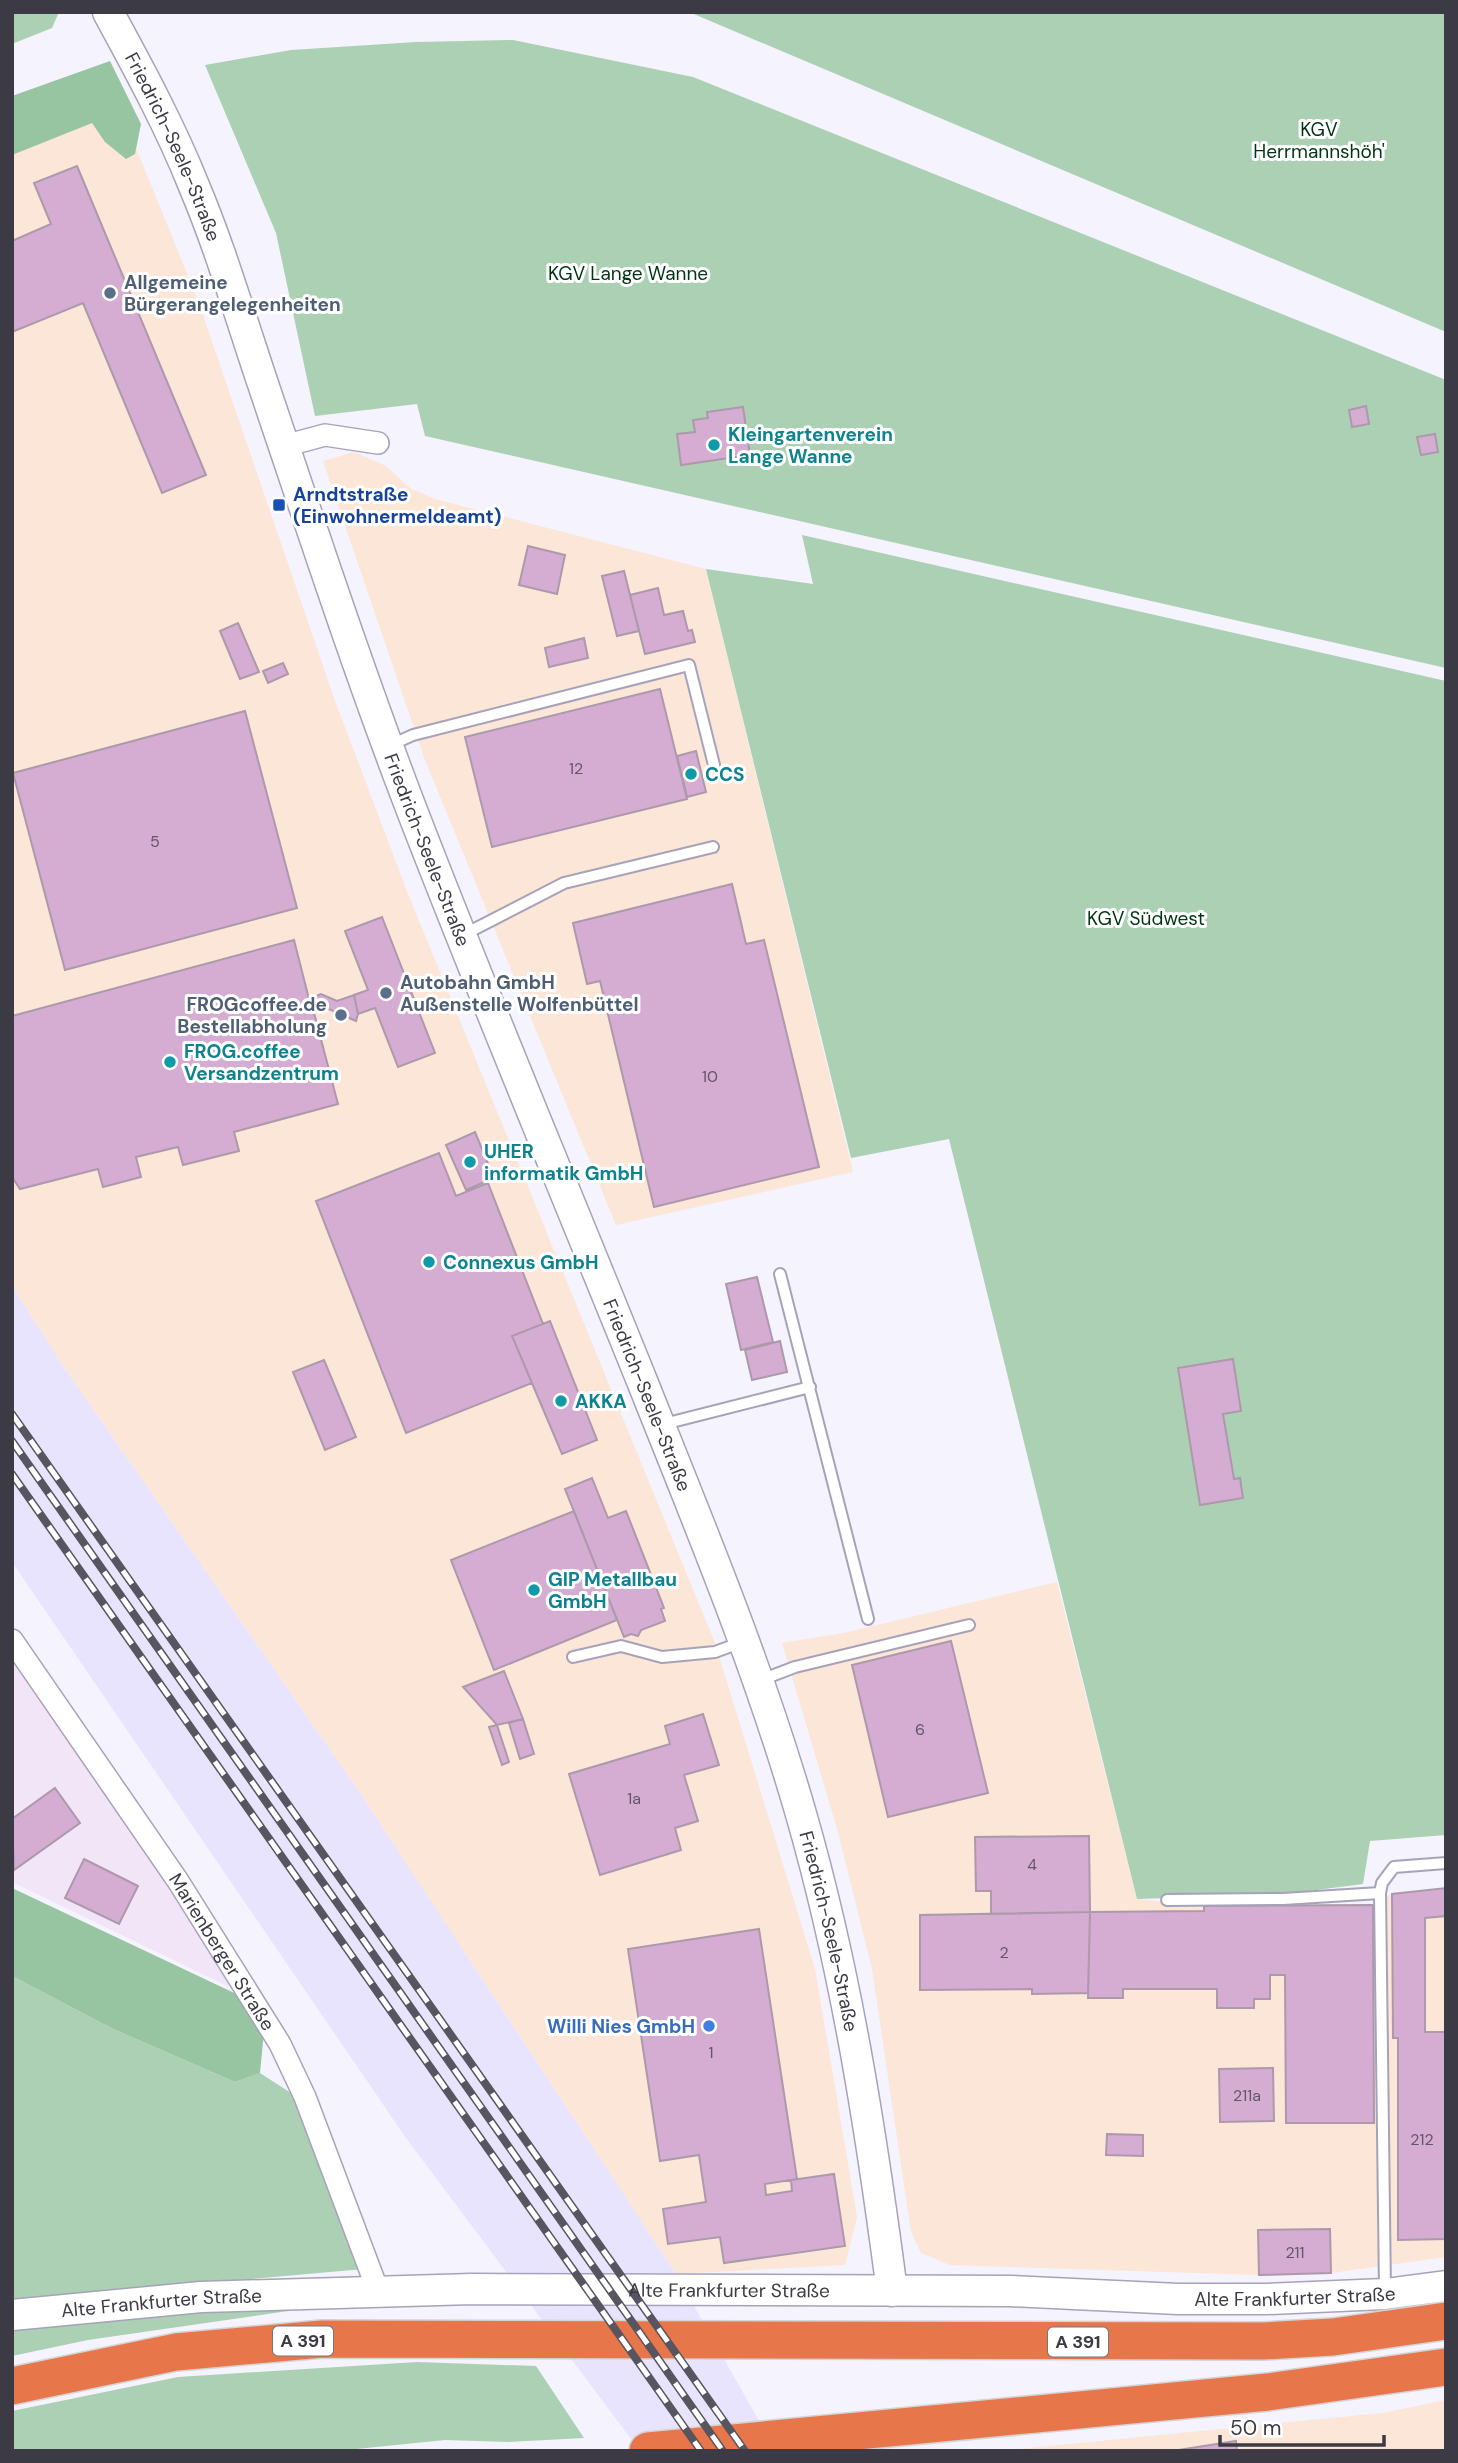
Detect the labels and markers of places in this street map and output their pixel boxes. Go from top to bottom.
place label: Allgemeine Bürgerangelegenheiten [124,270,341,317]
marker: Allgemeine Bürgerangelegenheiten [102,285,118,301]
place label: Kleingartenverein Lange Wanne [728,422,893,469]
marker: Kleingartenverein Lange Wanne [706,437,722,453]
place label: Arndtstraße (Einwohnermeldeamt) [293,482,501,529]
marker: Arndtstraße (Einwohnermeldeamt) [271,497,287,513]
place label: CCS [705,762,745,787]
marker: CCS [683,766,699,782]
place label: Autobahn GmbH Außenstelle Wolfenbüttel [400,970,639,1017]
marker: Autobahn GmbH Außenstelle Wolfenbüttel [378,985,394,1001]
place label: FROGcoffee.de Bestellabholung [177,992,327,1039]
marker: FROGcoffee.de Bestellabholung [333,1007,349,1023]
place label: FROG.coffee Versandzentrum [184,1039,339,1086]
marker: FROG.coffee Versandzentrum [162,1054,178,1070]
place label: UHER informatik GmbH [484,1139,643,1186]
marker: UHER informatik GmbH [462,1154,478,1170]
place label: Connexus GmbH [443,1250,599,1275]
marker: Connexus GmbH [421,1254,437,1270]
place label: AKKA [575,1389,627,1414]
marker: AKKA [553,1393,569,1409]
place label: GIP Metallbau GmbH [548,1567,677,1614]
marker: GIP Metallbau GmbH [526,1582,542,1598]
place label: Willi Nies GmbH [547,2014,695,2039]
marker: Willi Nies GmbH [701,2018,717,2034]

